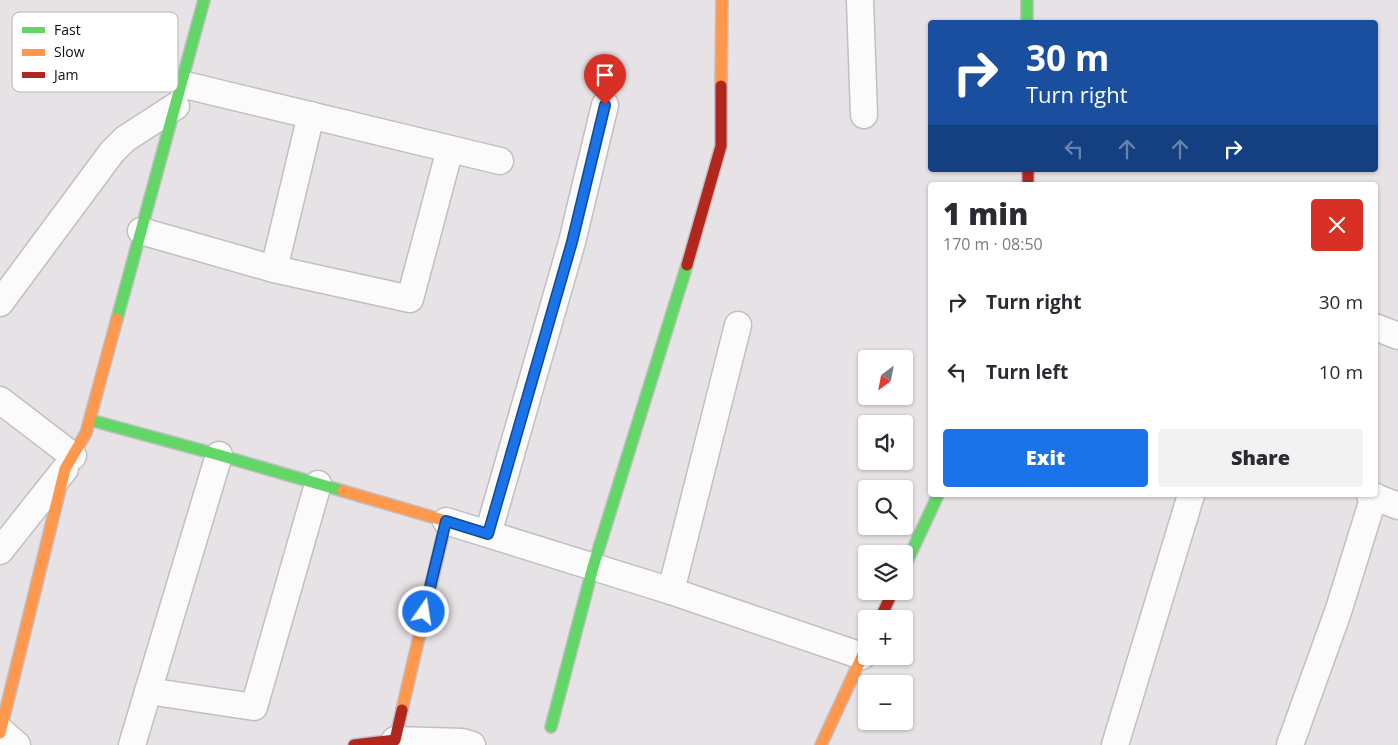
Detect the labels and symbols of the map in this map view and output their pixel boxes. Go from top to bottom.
legend [12,12,178,92]
text: Fast [54,20,81,39]
text: Slow [54,42,85,61]
pin [584,54,626,105]
text: Jam [52,65,79,84]
north arrow [858,350,912,405]
position arrow [397,585,449,637]

